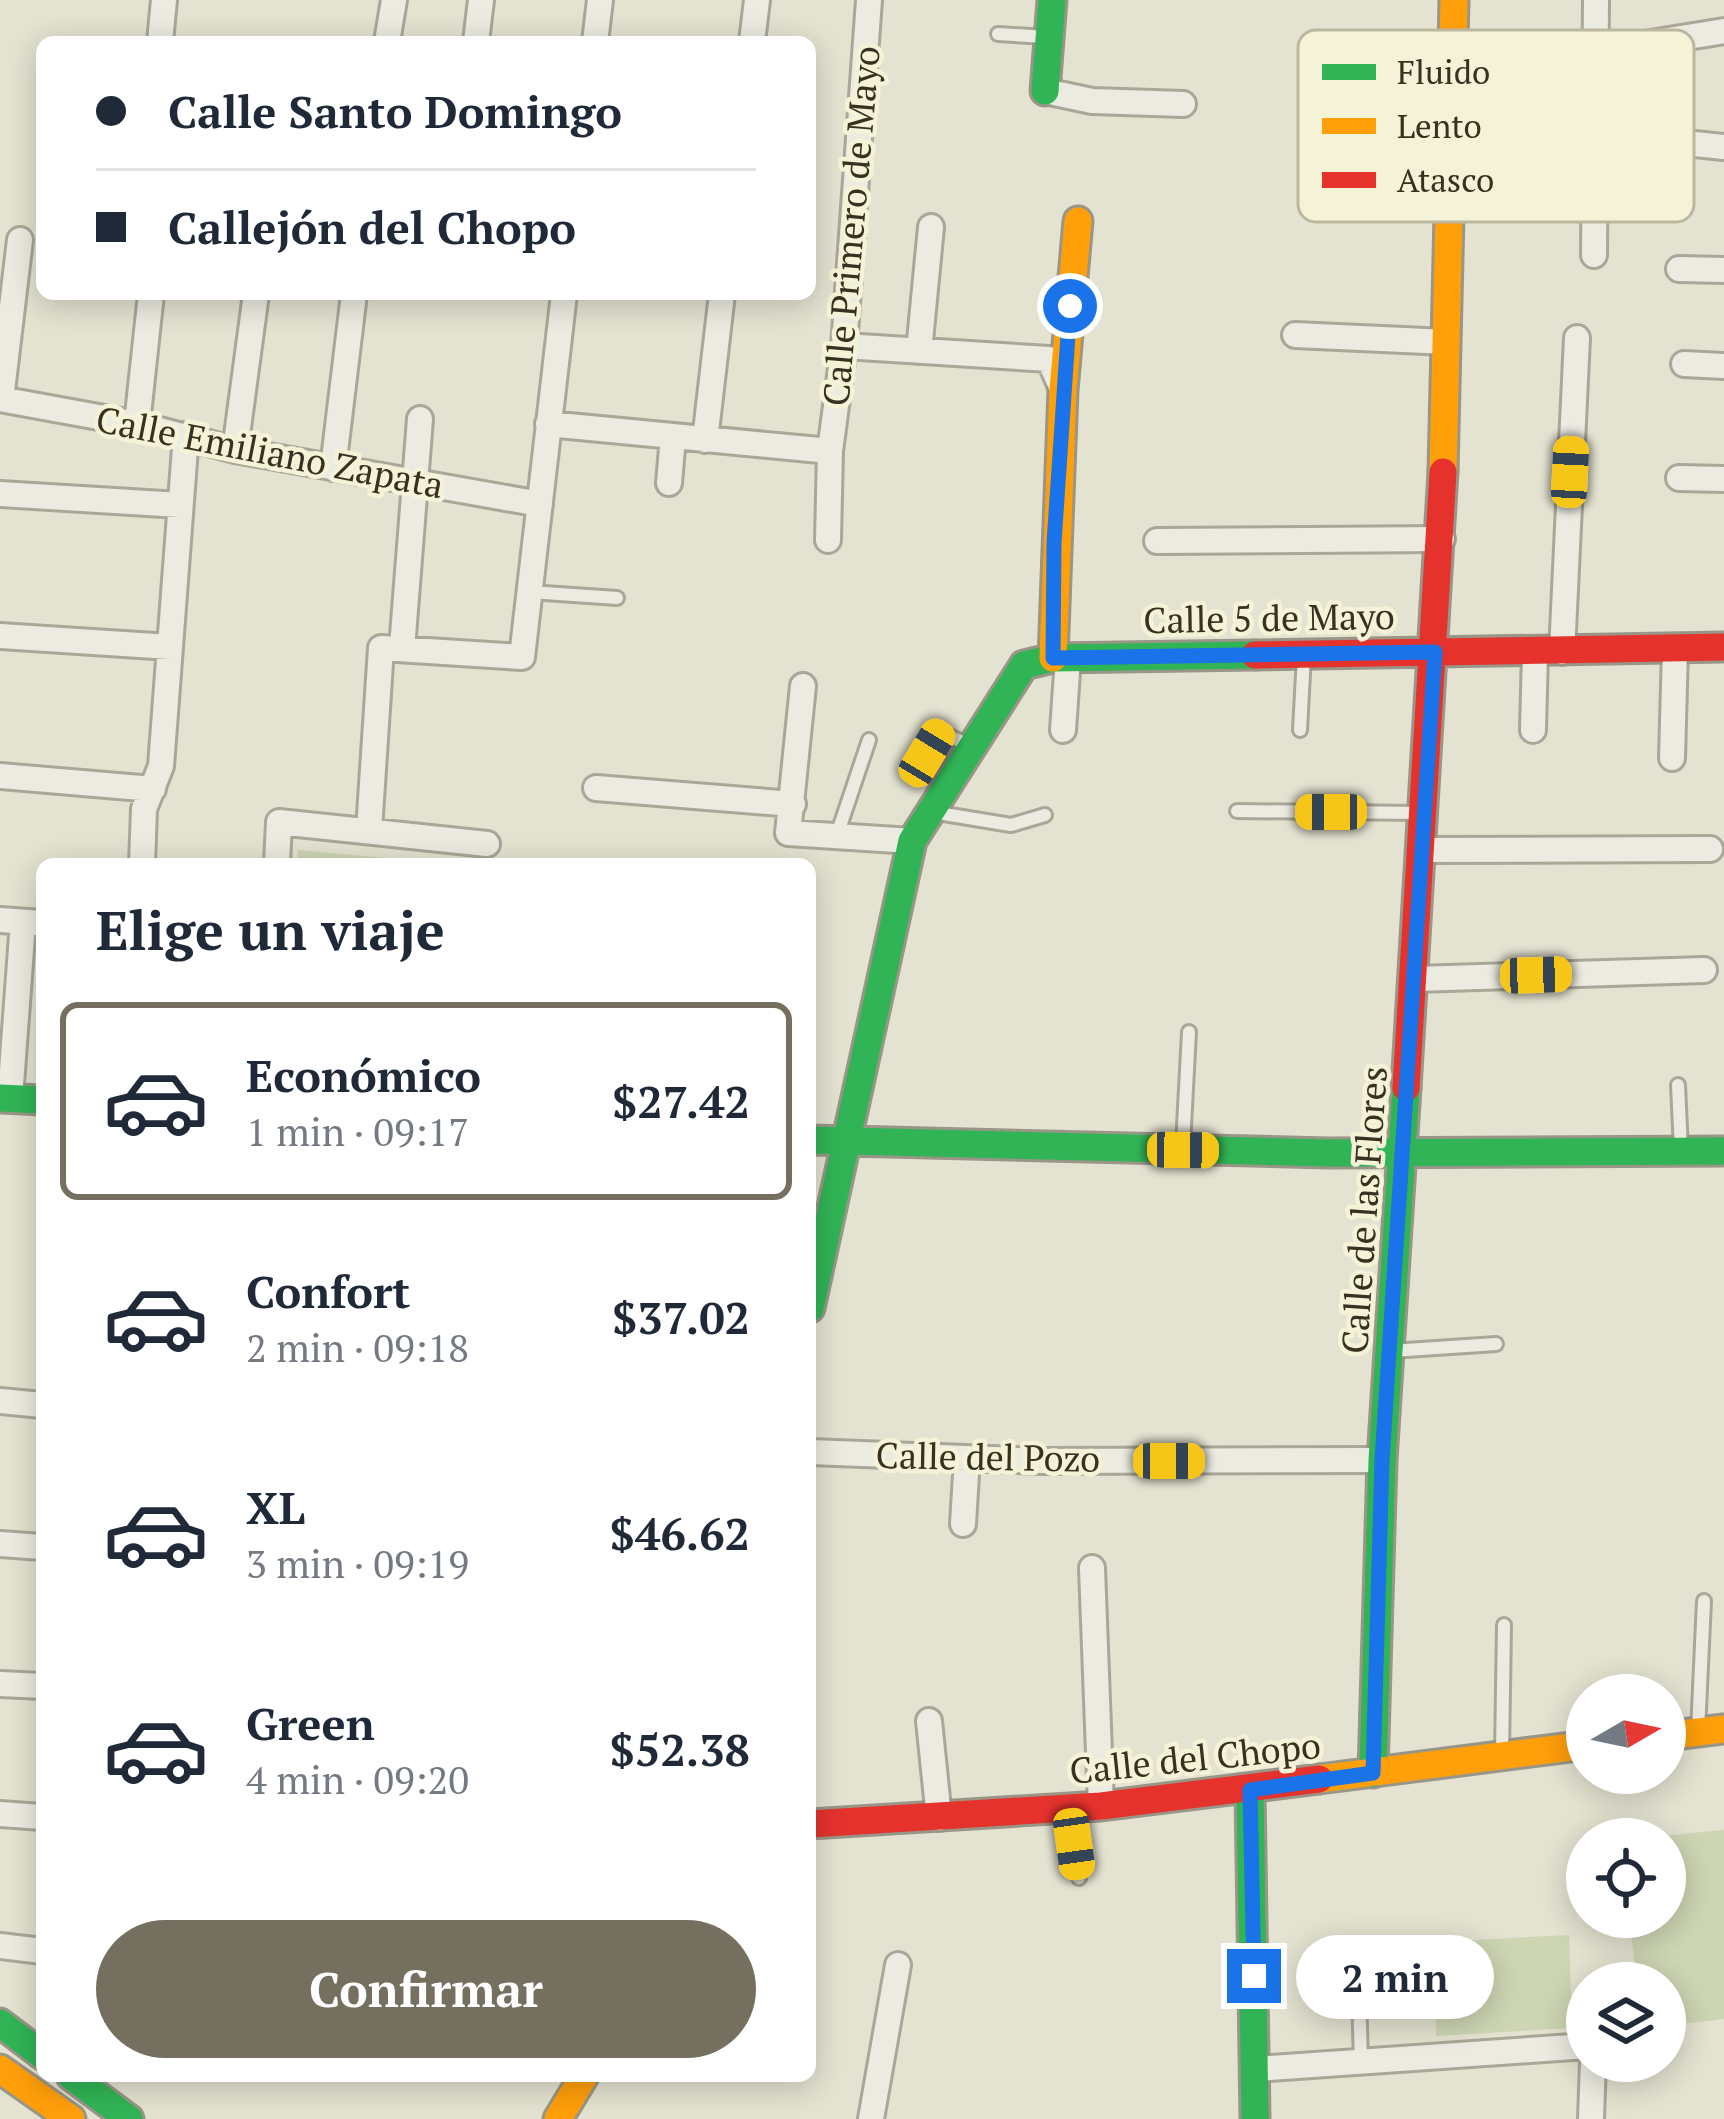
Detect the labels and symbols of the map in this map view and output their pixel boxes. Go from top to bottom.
legend [1298,30,1694,222]
street label: Calle Primero de Mayo [811,44,890,408]
text: Fluido [1397,50,1490,93]
text: Lento [1397,104,1482,147]
text: Atasco [1397,158,1494,201]
route start [1043,279,1097,333]
street label: Calle Emiliano Zapata [92,395,448,508]
car [1550,435,1590,509]
street label: Calle 5 de Mayo [1143,592,1395,643]
car [893,713,961,793]
car [1295,794,1367,830]
car [1499,956,1573,994]
street label: Calle de las Flores [1330,1065,1397,1355]
car [1147,1131,1219,1169]
street label: Calle del Pozo [875,1431,1101,1482]
car [1133,1443,1205,1479]
north arrow [1566,1674,1686,1794]
street label: Calle del Chopo [1067,1721,1323,1794]
car [1051,1806,1097,1882]
callout: 2 min [1296,1934,1494,2018]
route end [1227,1949,1281,2003]

